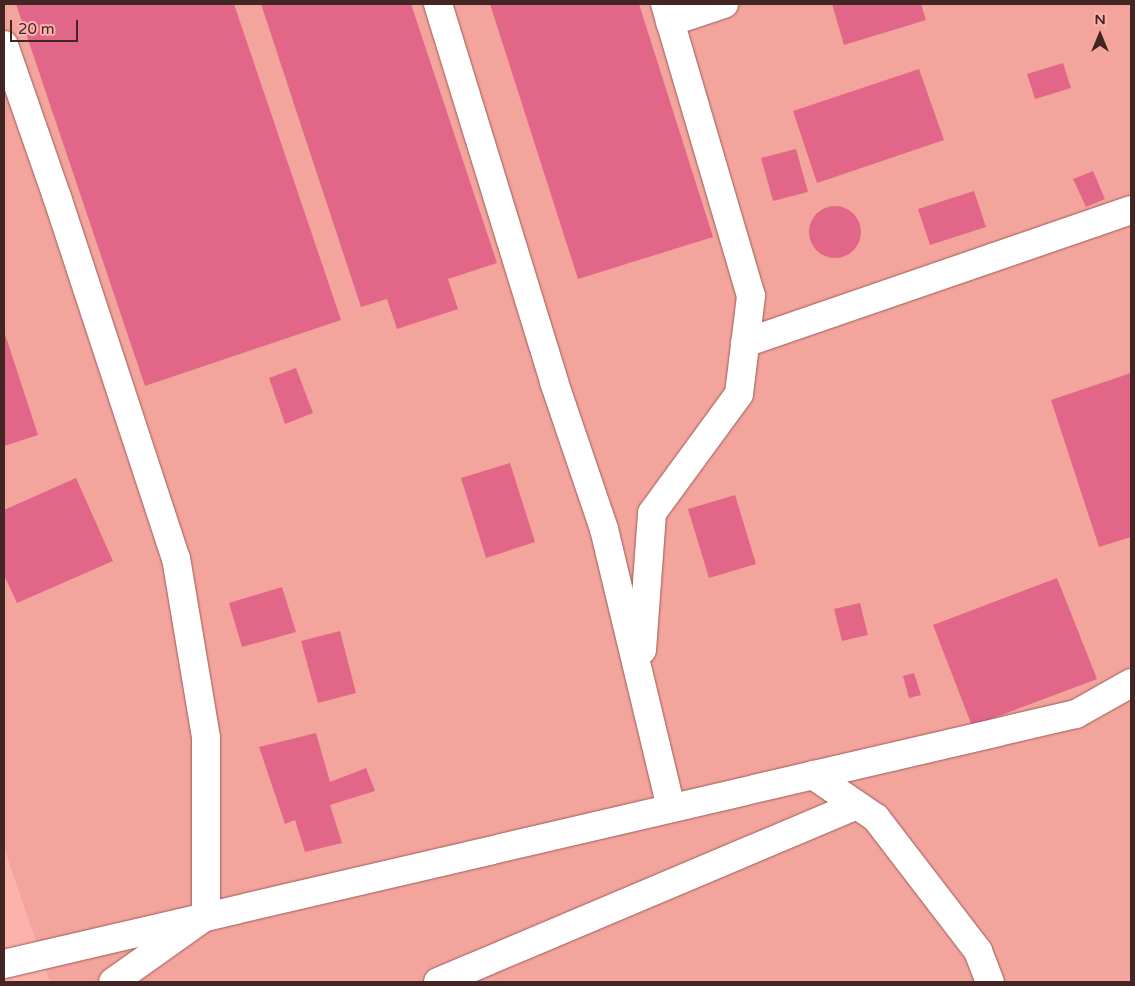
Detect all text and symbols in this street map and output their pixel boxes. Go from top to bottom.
scale bar [12,10,80,42]
north arrow [1075,10,1125,60]
text: N [1094,11,1106,28]
text: 20 m [18,20,55,38]

